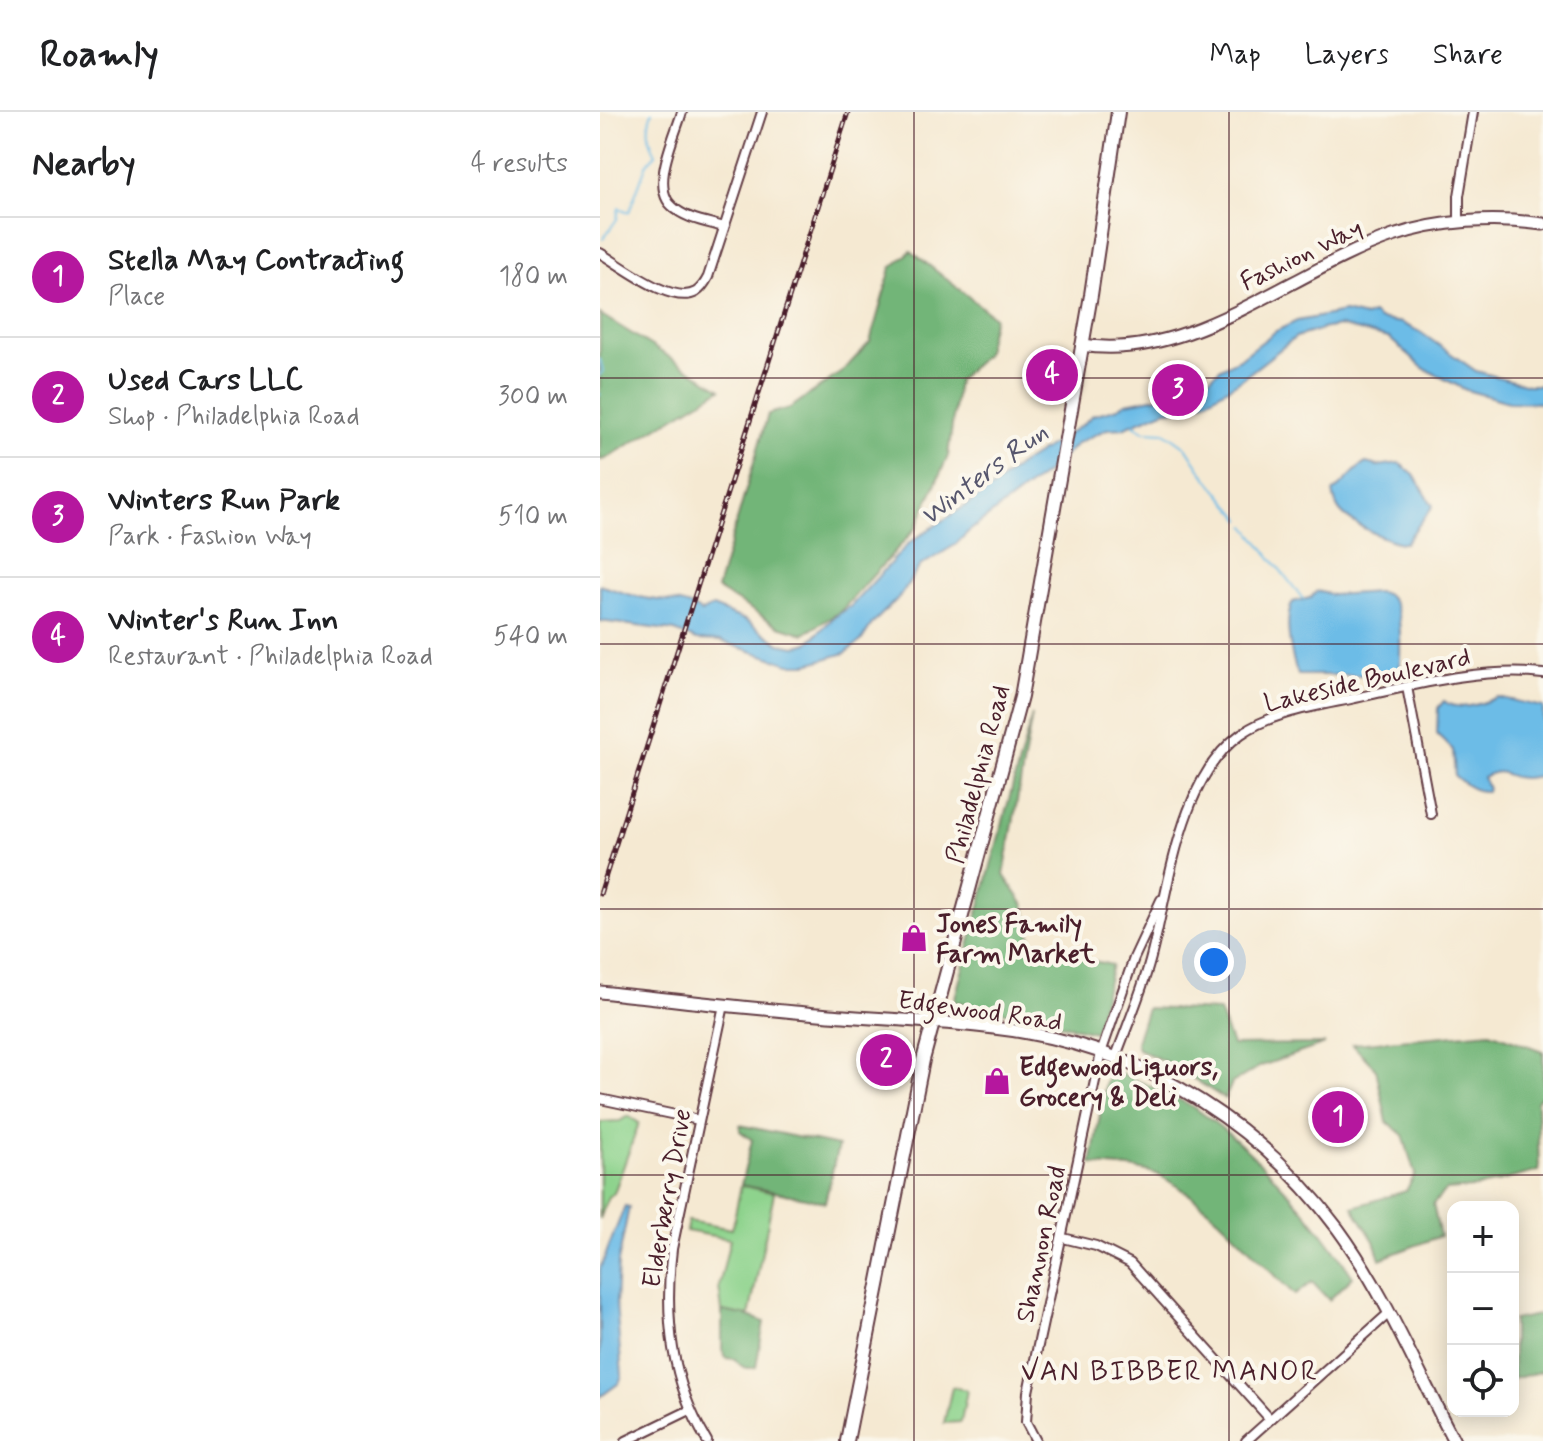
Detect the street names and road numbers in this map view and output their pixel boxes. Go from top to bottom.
street label: Fashion Way [1235,212,1369,300]
street label: Lakeside Boulevard [1261,641,1474,721]
street label: Philadelphia Road [939,681,1019,868]
street label: Edgewood Road [895,984,1064,1043]
street label: Elderberry Drive [635,1106,700,1291]
street label: Shannon Road [1009,1163,1075,1326]

